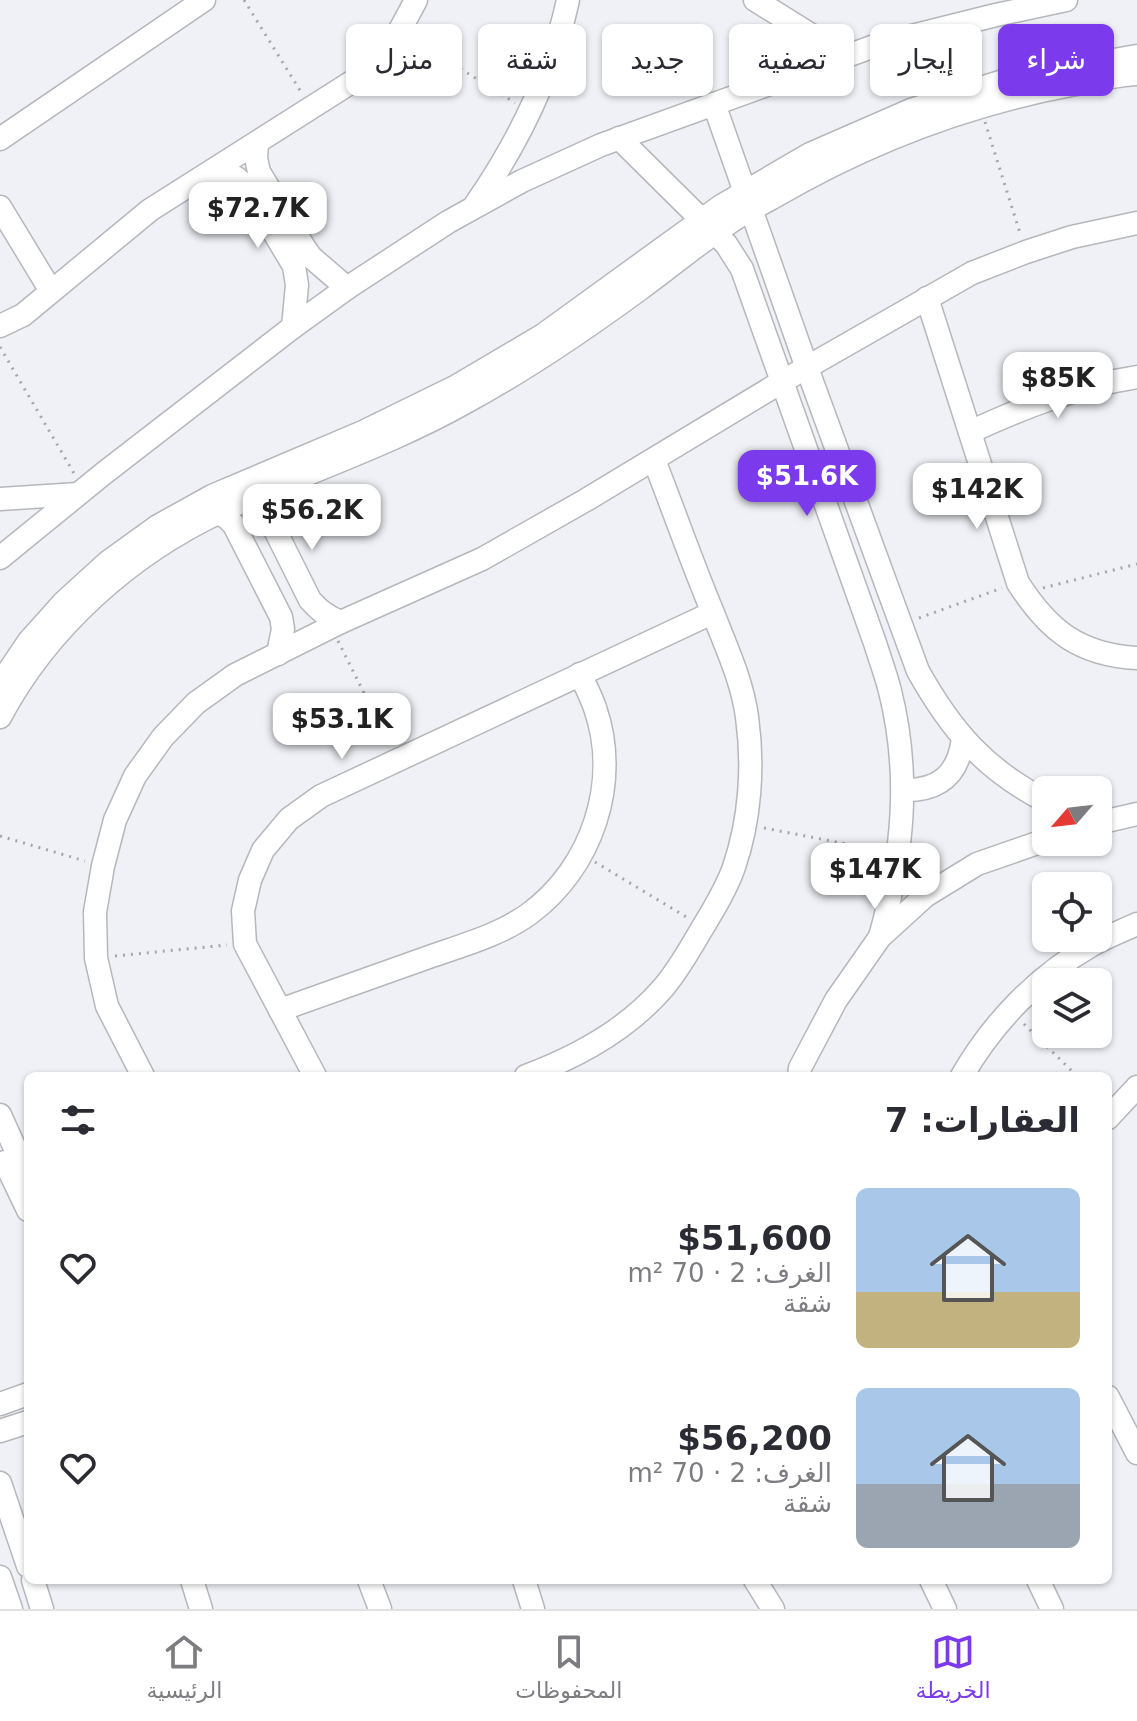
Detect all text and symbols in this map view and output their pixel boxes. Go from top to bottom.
chip: منزل [346,24,462,96]
chip: شقة [478,24,586,96]
chip: جديد [602,24,713,96]
chip: تصفية [729,24,854,96]
chip: إيجار [870,24,982,96]
chip: شراء [998,24,1114,96]
pin: $72.7K [193,182,323,250]
text: $72.7K [207,193,309,223]
pin: $85K [1011,352,1105,420]
text: $85K [1021,363,1095,393]
pin: $51.6K [742,450,872,518]
text: $51.6K [756,461,858,491]
pin: $142K [921,463,1033,531]
text: $142K [931,474,1023,504]
pin: $56.2K [247,484,377,552]
text: $56.2K [261,495,363,525]
pin: $53.1K [277,693,407,761]
text: $53.1K [291,704,393,734]
north arrow [1032,776,1112,856]
map controls [1032,776,1112,1048]
pin: $147K [819,843,931,911]
text: $147K [829,854,921,884]
button: locate [1032,872,1112,952]
button: layers [1032,968,1112,1048]
icon: filters [56,1098,100,1142]
text: العقارات: 7 [885,1100,1080,1140]
text: $51,600 [677,1218,832,1258]
icon: home [920,1220,1016,1316]
icon: heart [56,1246,100,1290]
text: الغرف: 2 · 70 m² [628,1258,832,1288]
text: شقة [783,1288,832,1318]
text: $56,200 [677,1418,832,1458]
icon: home [920,1420,1016,1516]
icon: heart [56,1446,100,1490]
text: الغرف: 2 · 70 m² [628,1458,832,1488]
text: شقة [783,1488,832,1518]
tab: الرئيسية [147,1630,222,1703]
tab: المحفوظات [515,1630,622,1703]
tab: الخريطة [915,1630,991,1703]

